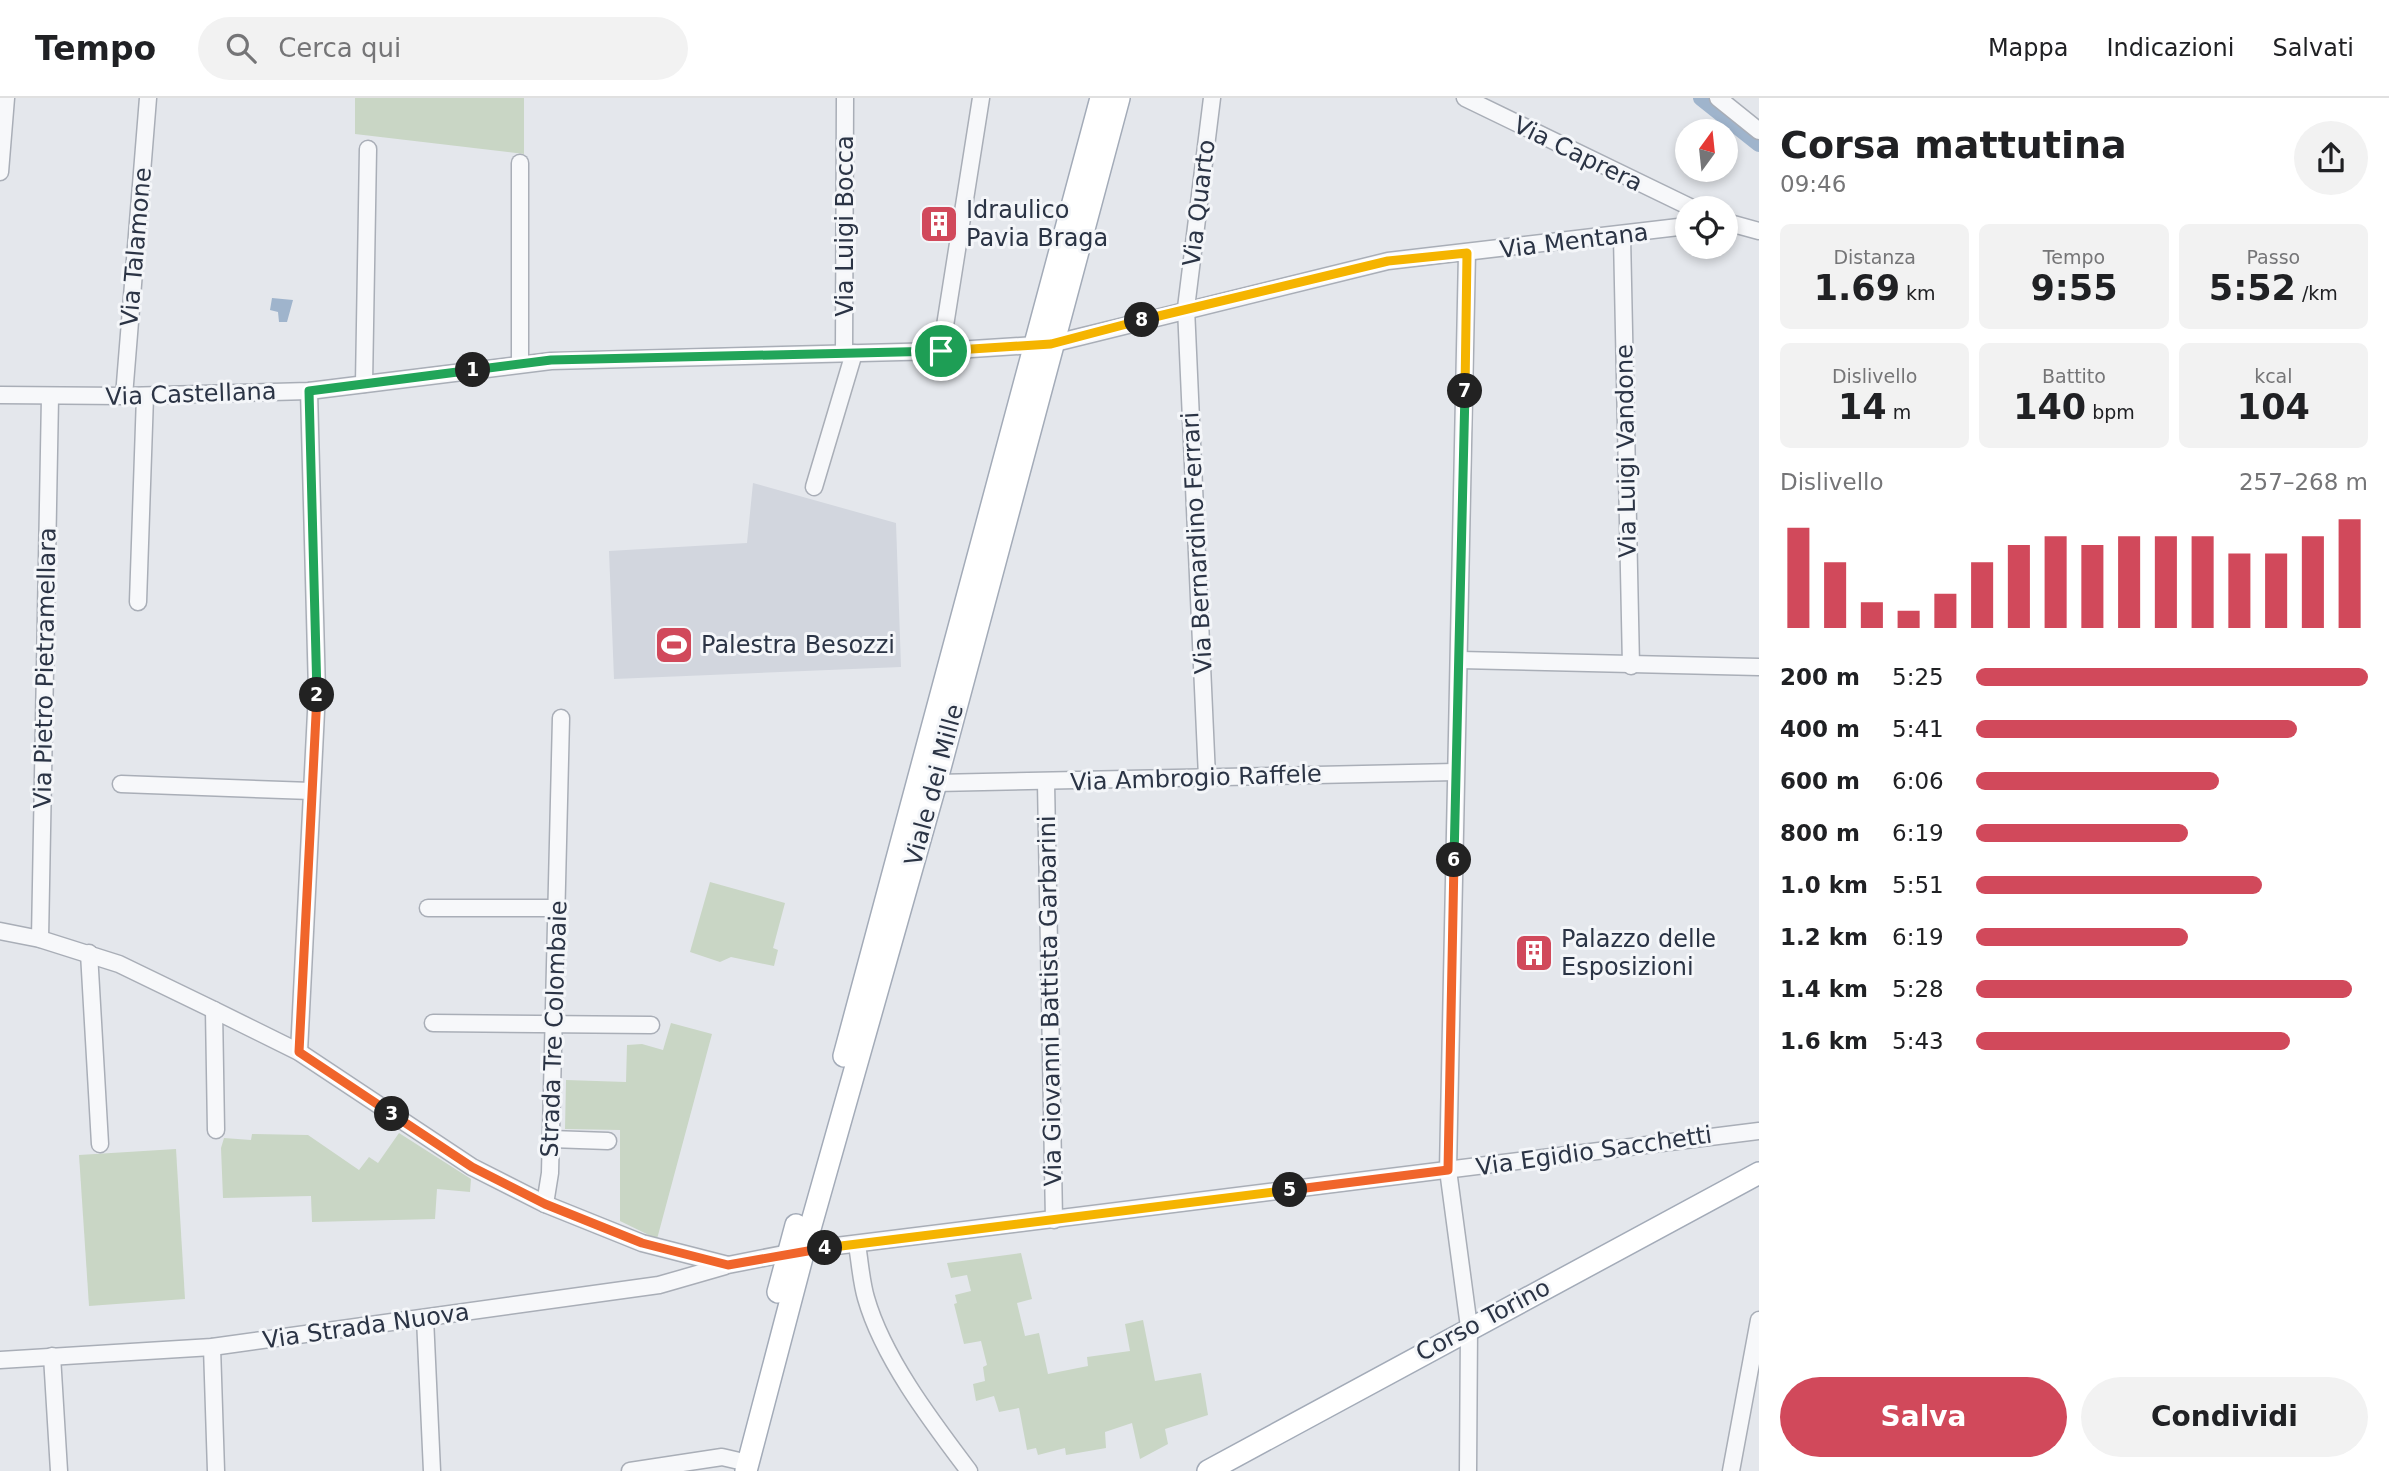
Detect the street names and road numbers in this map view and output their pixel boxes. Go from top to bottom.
street label: Via Caprera [1509,111,1647,197]
street label: Via Luigi Bocca [831,135,859,317]
street label: Via Quarto [1177,138,1221,268]
street label: Via Talamone [115,166,157,328]
street label: Via Mentana [1498,218,1650,264]
street label: Via Luigi Vandone [1610,344,1642,558]
street label: Via Castellana [105,377,277,411]
street label: Via Bernardino Ferrari [1176,411,1218,675]
street label: Via Pietro Pietramellara [29,527,61,809]
street label: Viale dei Mille [899,701,969,869]
street label: Via Ambrogio Raffele [1070,760,1322,796]
street label: Via Giovanni Battista Garbarini [1033,815,1067,1187]
street label: Strada Tre Colombaie [536,900,572,1158]
street label: Via Egidio Sacchetti [1474,1121,1714,1181]
street label: Corso Torino [1411,1273,1555,1367]
street label: Via Strada Nuova [261,1298,471,1354]

